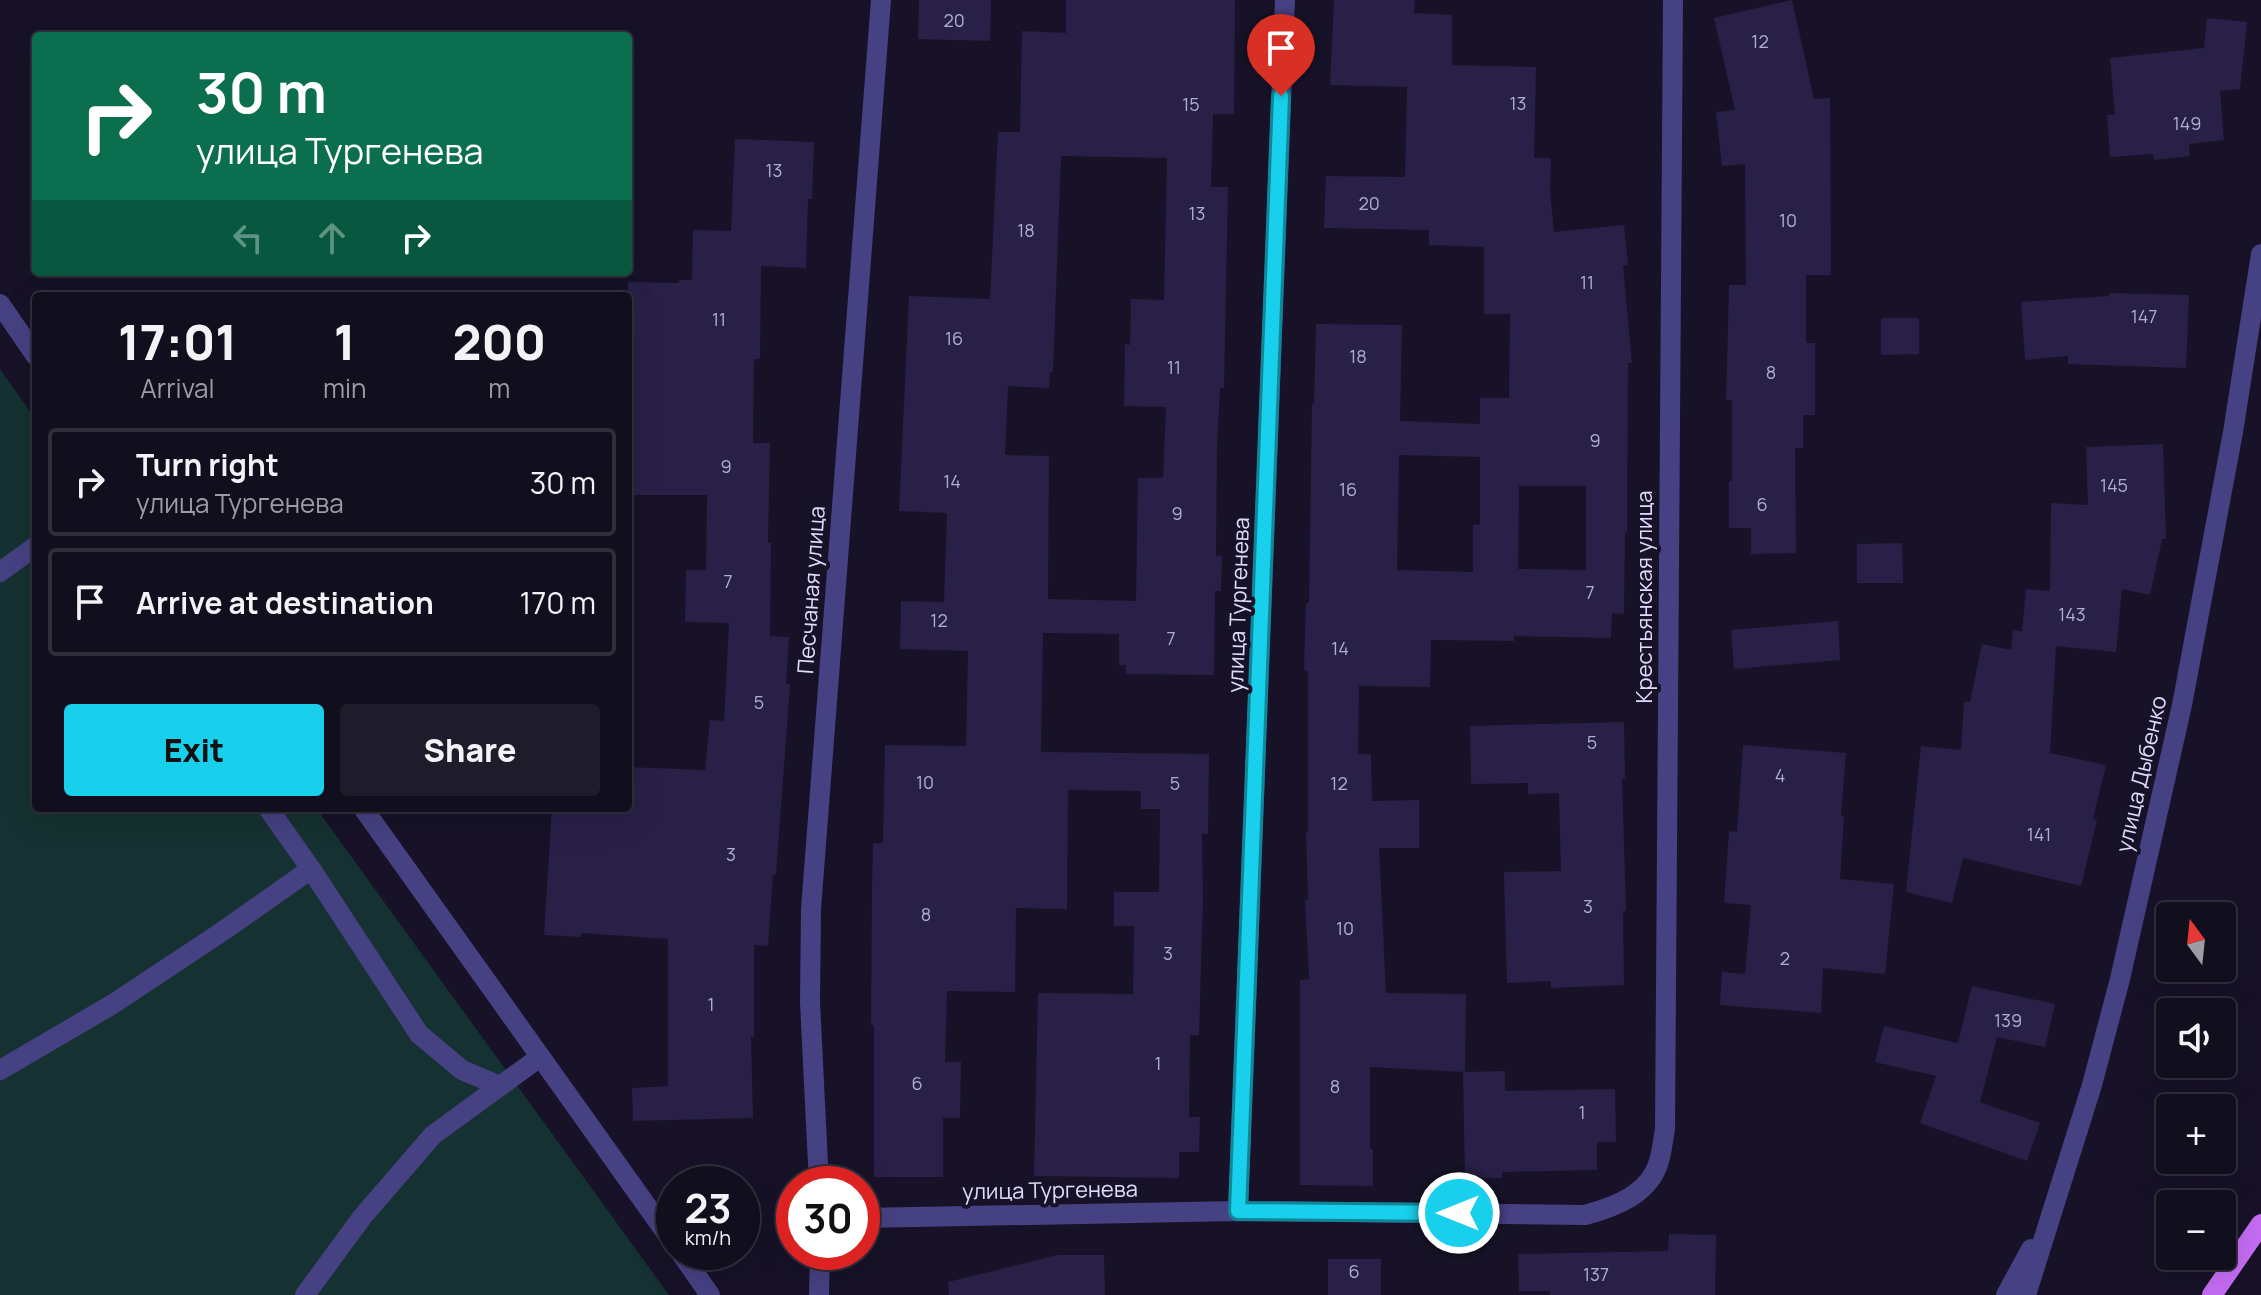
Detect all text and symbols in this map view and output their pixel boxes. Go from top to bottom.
house number: 20 [943,8,965,32]
pin [1247,14.0,1315,96]
icon: arrive [1259,26,1303,70]
house number: 12 [1751,29,1769,53]
text: 30 m [196,53,327,130]
icon: right [64,64,168,168]
house number: 13 [1510,91,1526,115]
house number: 15 [1182,92,1200,116]
house number: 149 [2173,111,2201,135]
text: улица Тургенева [196,126,484,175]
house number: 13 [766,158,782,182]
house number: 20 [1358,191,1380,215]
house number: 13 [1189,201,1205,225]
house number: 10 [1779,208,1797,232]
icon: left [226,216,270,260]
icon: ahead [310,216,354,260]
icon: right [394,216,438,260]
house number: 18 [1017,218,1035,242]
house number: 11 [1580,270,1594,294]
house number: 147 [2131,304,2157,328]
house number: 11 [712,307,726,331]
text: 17:01 [118,309,237,374]
text: 1 [334,309,356,374]
text: 200 [452,309,546,374]
house number: 16 [945,326,963,350]
house number: 18 [1349,344,1367,368]
house number: 11 [1167,355,1181,379]
house number: 8 [1766,360,1776,384]
text: Arrival [140,370,215,406]
text: min [323,370,367,406]
text: m [488,370,510,406]
house number: 9 [1589,428,1601,452]
text: Turn right [136,444,279,485]
house number: 9 [720,454,732,478]
icon: right [68,460,112,504]
text: 30 m [530,462,596,503]
house number: 14 [943,469,961,493]
house number: 145 [2100,473,2128,497]
house number: 16 [1339,477,1357,501]
text: улица Тургенева [136,485,344,521]
street label: Крестьянская улица [1629,491,1659,703]
house number: 6 [1756,492,1768,516]
house number: 9 [1171,501,1183,525]
street label: Песчаная улица [790,505,832,675]
street label: улица Тургенева [1220,517,1256,693]
house number: 7 [723,569,733,593]
icon: arrive [68,580,112,624]
house number: 7 [1585,580,1595,604]
text: Arrive at destination [136,582,434,623]
text: 170 m [519,582,596,623]
house number: 143 [2058,602,2086,626]
house number: 12 [930,608,948,632]
house number: 7 [1166,626,1176,650]
house number: 14 [1331,636,1349,660]
house number: 5 [754,690,764,714]
street label: улица Дыбенко [2108,693,2174,855]
button: Exit [64,704,324,796]
button: Share [340,704,600,796]
house number: 5 [1587,730,1597,754]
house number: 4 [1775,763,1785,787]
house number: 10 [916,770,934,794]
house number: 5 [1170,771,1180,795]
house number: 12 [1330,771,1348,795]
house number: 141 [2027,822,2051,846]
house number: 3 [726,842,736,866]
house number: 3 [1583,894,1593,918]
house number: 8 [921,902,931,926]
north arrow [2156,902,2236,982]
map controls [2156,902,2236,1270]
house number: 10 [1336,916,1354,940]
house number: 3 [1163,941,1173,965]
house number: 2 [1780,946,1790,970]
house number: 1 [707,992,715,1016]
button: sound [2156,998,2236,1078]
house number: 139 [1994,1008,2022,1032]
house number: 1 [1154,1051,1162,1075]
house number: 6 [911,1071,923,1095]
house number: 8 [1330,1074,1340,1098]
button: + [2156,1094,2236,1174]
house number: 1 [1578,1100,1586,1124]
speed limit sign: 30 [776,1166,880,1270]
position arrow [1417,1171,1501,1255]
street label: улица Тургенева [962,1173,1138,1207]
text: 23 [684,1180,732,1235]
button: − [2156,1190,2236,1270]
text: km/h [685,1224,731,1251]
house number: 6 [1348,1259,1360,1283]
house number: 137 [1583,1262,1609,1286]

